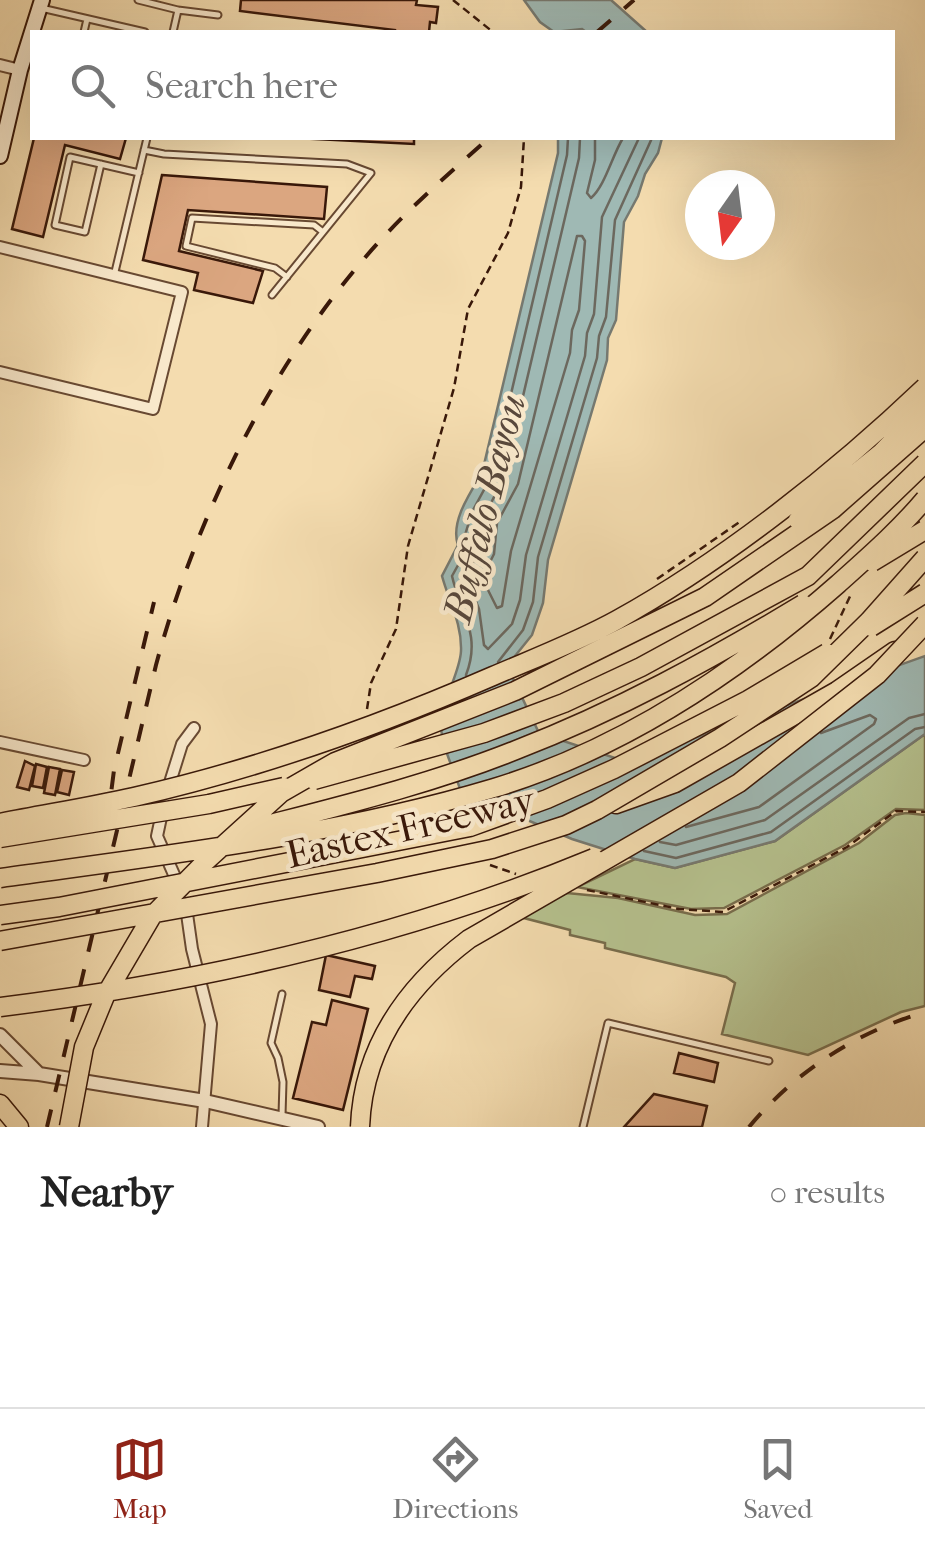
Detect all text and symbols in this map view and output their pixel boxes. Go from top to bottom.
search box [30,30,895,140]
icon: search [65,58,120,113]
text: Search here [145,63,338,108]
north arrow [685,170,775,260]
water label: Buffalo Bayou [434,390,535,629]
street label: Eastex Freeway [282,777,540,878]
text: Nearby [40,1168,172,1217]
text: 0 results [769,1174,885,1211]
tab: Map [112,1432,167,1525]
tab: Directions [392,1432,518,1525]
tab: Saved [743,1432,813,1525]

